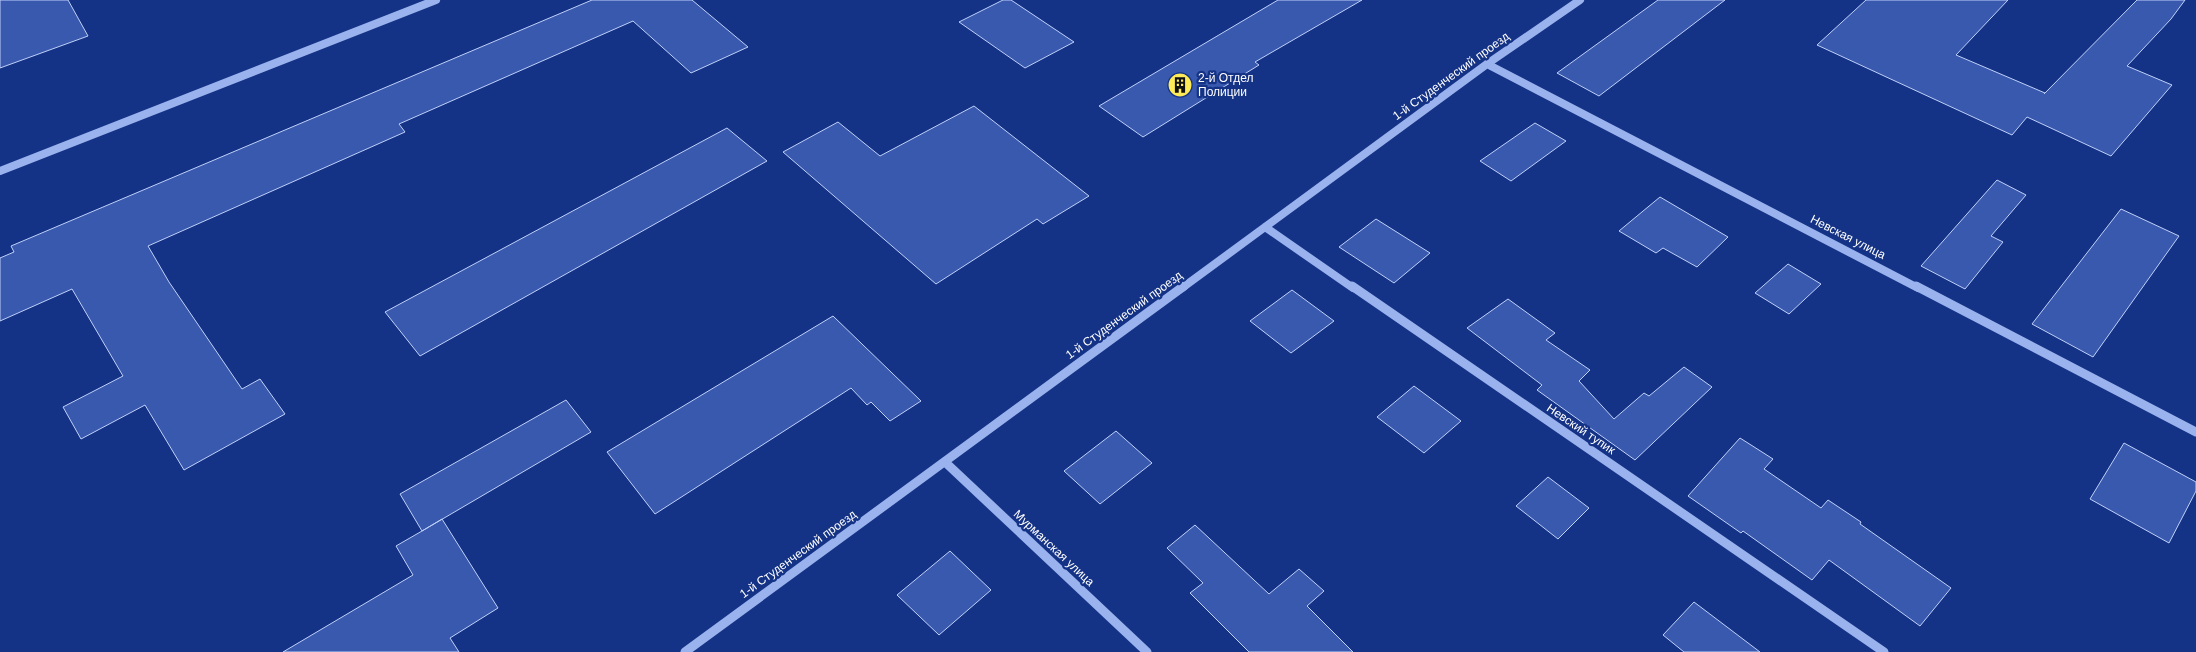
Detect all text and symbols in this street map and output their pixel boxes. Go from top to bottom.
street label: 1-й Студенческий проезд [1390,29,1512,123]
place label: 2-й Отдел Полиции [1198,71,1253,99]
building icon: 2-й Отдел Полиции [1167,72,1193,98]
street label: Невская улица [1808,212,1888,262]
street label: 1-й Студенческий проезд [1063,268,1185,362]
street label: Невский тупик [1544,401,1619,457]
street label: 1-й Студенческий проезд [737,507,859,601]
street label: Мурманская улица [1011,507,1097,589]

